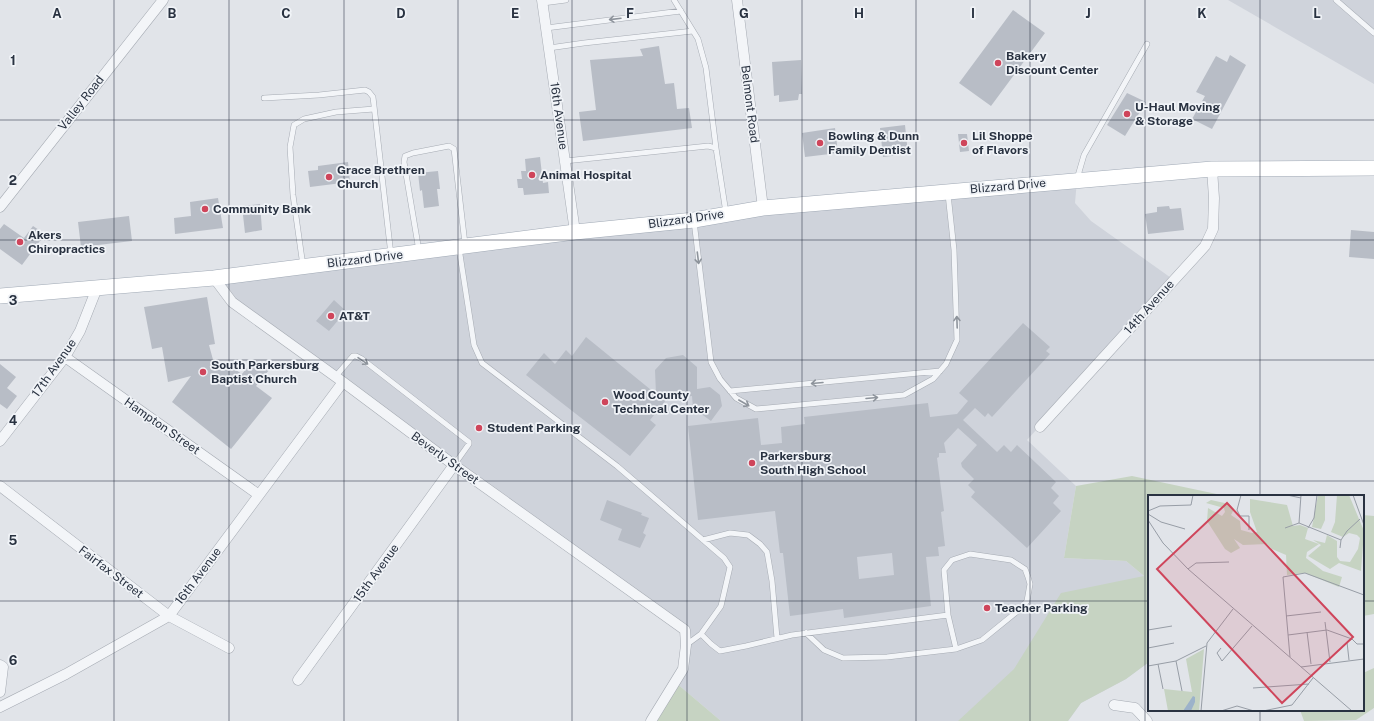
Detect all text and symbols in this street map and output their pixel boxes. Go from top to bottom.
text: A [52,6,62,21]
text: B [168,6,177,21]
text: C [281,6,291,21]
text: D [396,6,406,21]
text: E [511,6,519,21]
text: F [626,6,634,21]
text: G [739,6,749,21]
text: H [854,6,864,21]
text: I [971,6,975,21]
text: J [1085,6,1091,21]
text: K [1197,6,1207,21]
text: L [1313,6,1321,21]
one-way arrow [609,16,622,23]
place label: Bakery Discount Center [1006,49,1099,77]
text: 1 [10,53,16,68]
marker: Bakery Discount Center [993,58,1003,68]
street label: Belmont Road [738,64,762,144]
street label: Valley Road [55,73,107,133]
street label: 16th Avenue [547,81,571,151]
place label: U-Haul Moving & Storage [1135,100,1220,128]
marker: U-Haul Moving & Storage [1122,109,1132,119]
place label: Bowling & Dunn Family Dentist [828,129,919,157]
place label: Lil Shoppe of Flavors [972,129,1033,157]
marker: Bowling & Dunn Family Dentist [815,138,825,148]
marker: Lil Shoppe of Flavors [959,138,969,148]
place label: Grace Brethren Church [337,163,425,191]
place label: Animal Hospital [540,168,632,182]
marker: Animal Hospital [527,170,537,180]
marker: Grace Brethren Church [324,172,334,182]
text: 2 [9,173,17,188]
street label: Blizzard Drive [969,176,1047,196]
place label: Community Bank [213,202,311,216]
marker: Community Bank [200,204,210,214]
street label: Blizzard Drive [647,207,725,231]
place label: Akers Chiropractics [28,228,105,256]
marker: Akers Chiropractics [15,237,25,247]
street label: Blizzard Drive [326,247,404,271]
one-way arrow [695,252,702,265]
street label: 14th Avenue [1121,277,1177,337]
text: 3 [9,293,18,308]
place label: AT&T [339,309,371,323]
marker: AT&T [326,311,336,321]
one-way arrow [953,316,961,329]
street label: 17th Avenue [29,336,79,400]
one-way arrow [357,357,368,365]
place label: South Parkersburg Baptist Church [211,358,320,386]
marker: South Parkersburg Baptist Church [198,367,208,377]
one-way arrow [811,379,824,387]
place label: Wood County Technical Center [613,388,709,416]
street label: Hampton Street [121,395,203,458]
one-way arrow [865,395,878,402]
marker: Wood County Technical Center [600,397,610,407]
one-way arrow [738,399,750,407]
text: 4 [9,413,18,428]
place label: Student Parking [487,421,581,435]
marker: Student Parking [474,423,484,433]
street label: Beverly Street [409,429,482,487]
place label: Parkersburg South High School [760,449,867,477]
marker: Parkersburg South High School [747,458,757,468]
inset map [1148,495,1364,711]
text: 5 [9,533,18,548]
street label: 15th Avenue [350,541,402,605]
street label: Fairfax Street [76,543,146,601]
street label: 16th Avenue [172,544,224,607]
place label: Teacher Parking [995,601,1088,615]
marker: Teacher Parking [982,603,992,613]
text: 6 [9,653,18,668]

